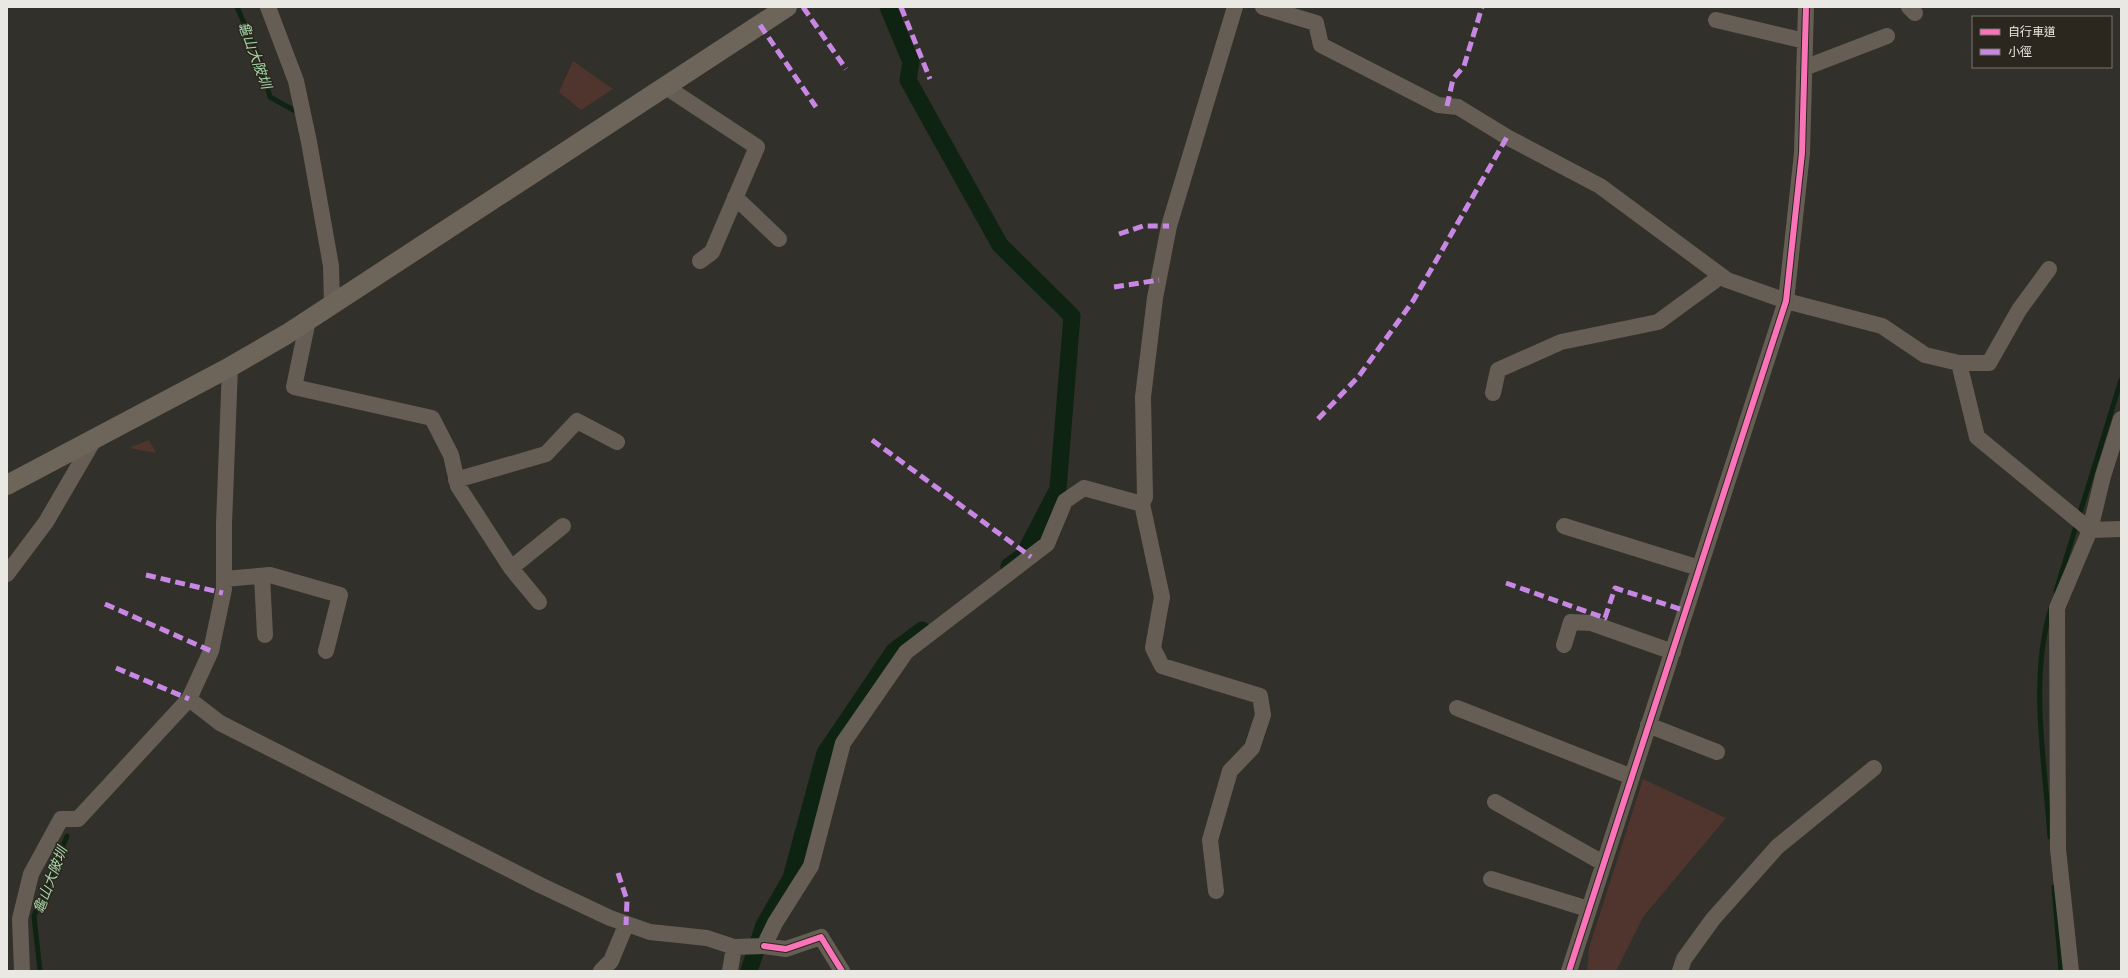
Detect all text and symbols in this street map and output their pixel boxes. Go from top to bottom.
legend [1972,16,2112,68]
water label: 龜山大陂圳 [235,19,275,93]
text: 自行車道 [2008,25,2056,39]
text: 小徑 [2008,45,2032,59]
water label: 龜山大陂圳 [30,843,72,916]

